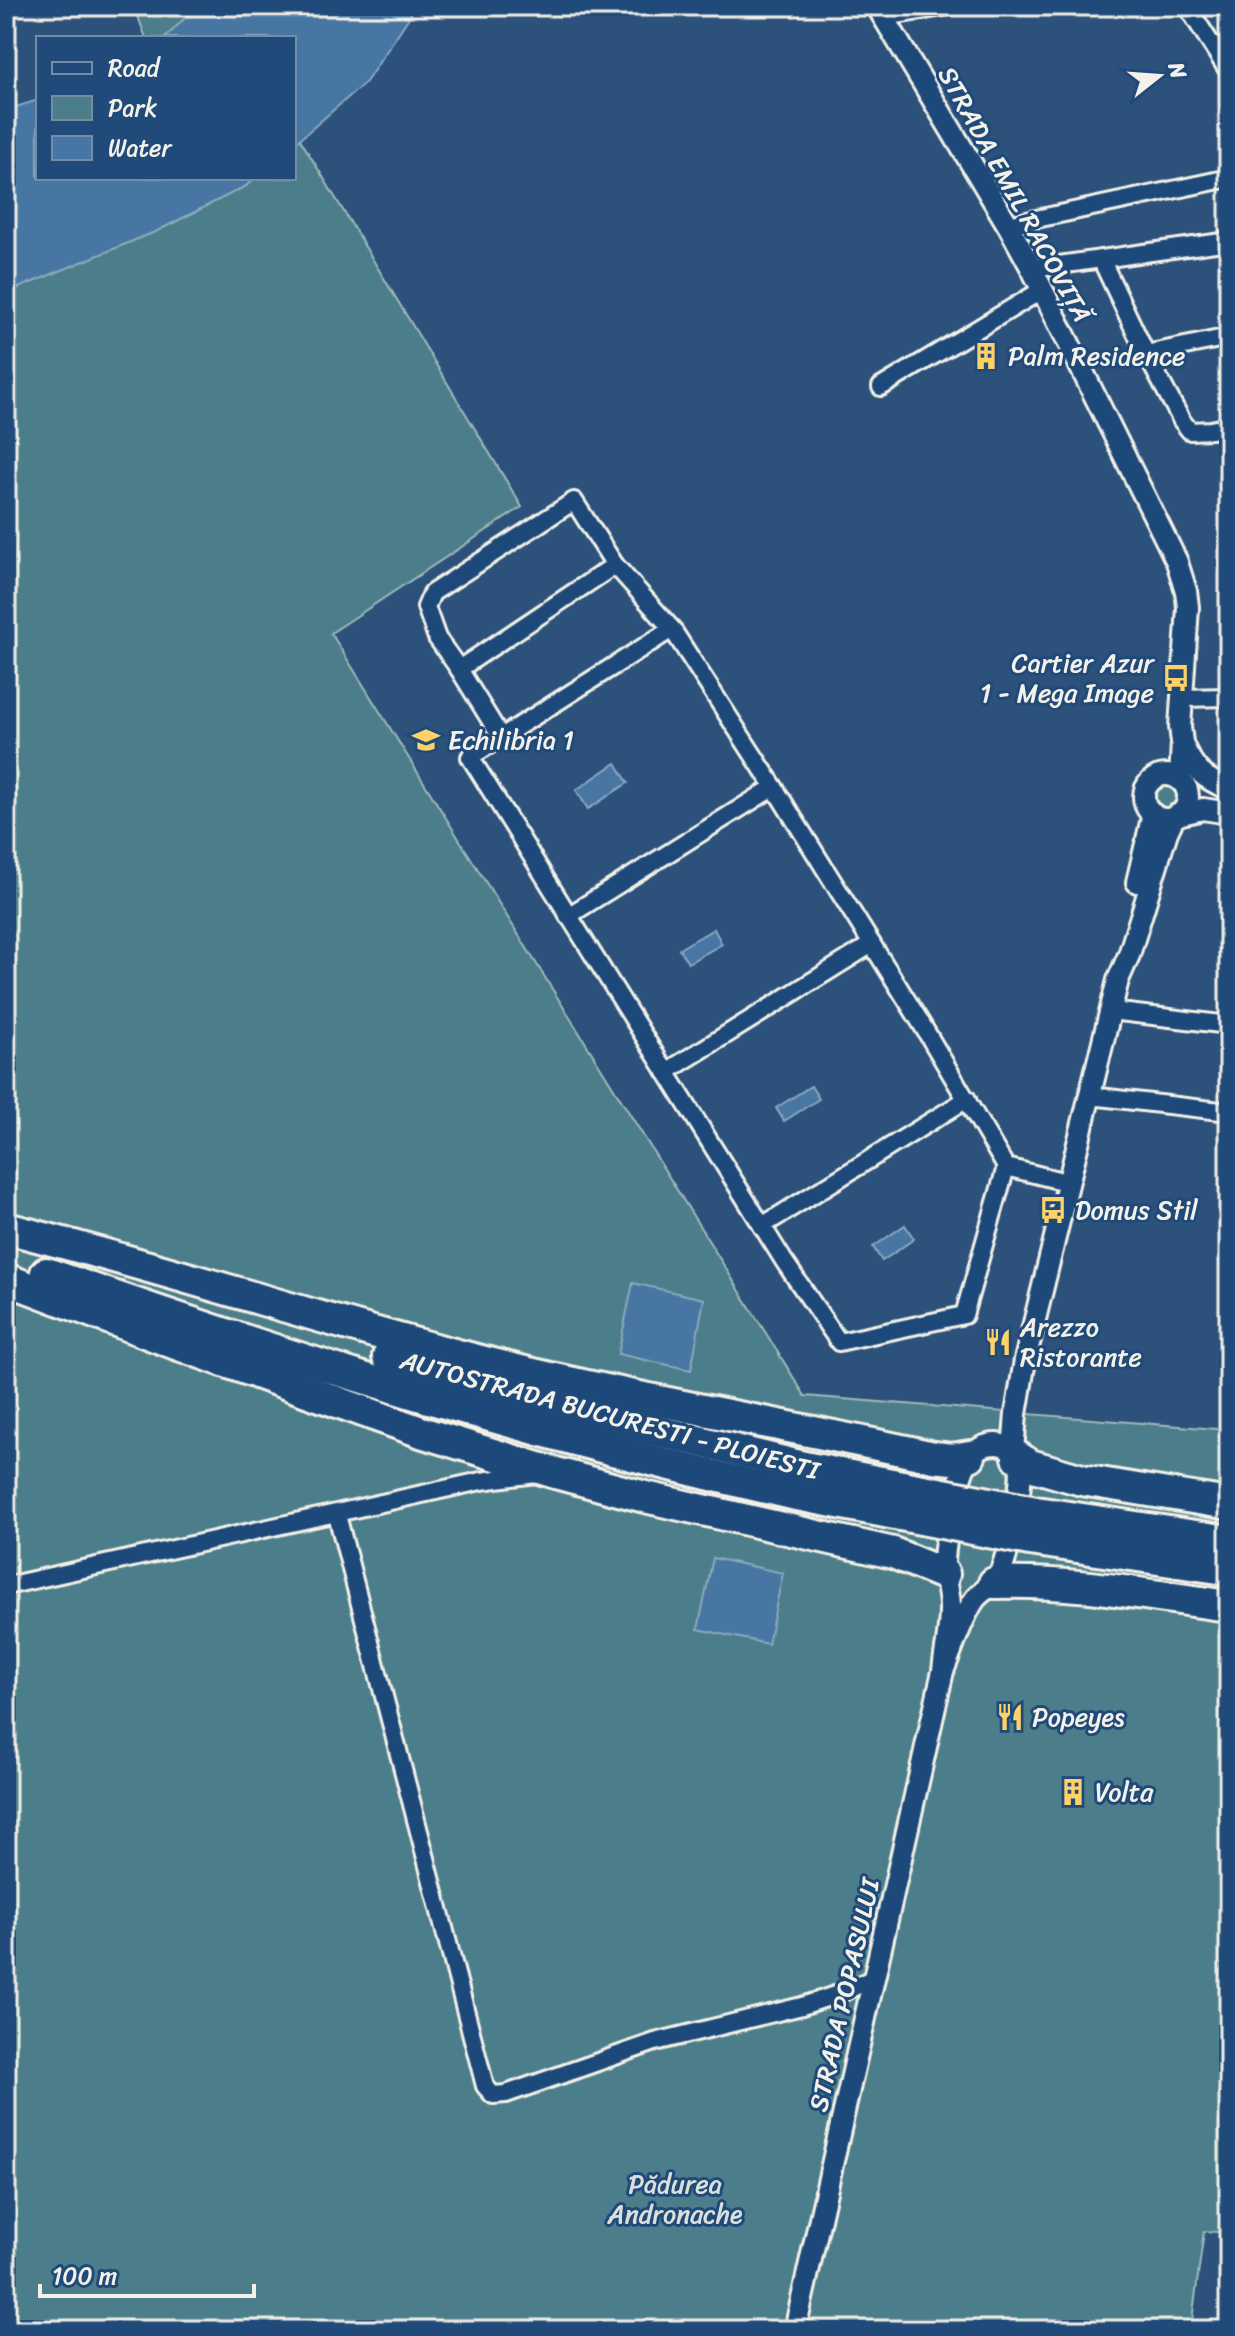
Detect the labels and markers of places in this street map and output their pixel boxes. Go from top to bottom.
place label: Palm Residence [1008,333,1185,379]
building icon: Palm Residence [971,341,1001,371]
place label: Cartier Azur 1 - Mega Image [980,640,1155,716]
bus stop icon: Cartier Azur 1 - Mega Image [1161,663,1191,693]
place label: Echilibria 1 [448,717,574,763]
school or university icon: Echilibria 1 [411,725,441,755]
place label: Domus Stil [1075,1187,1198,1233]
bus stop icon: Domus Stil [1038,1195,1068,1225]
place label: Arezzo Ristorante [1019,1304,1142,1380]
restaurant icon: Arezzo Ristorante [983,1327,1013,1357]
place label: Popeyes [1032,1694,1125,1740]
restaurant icon: Popeyes [995,1702,1025,1732]
place label: Volta [1095,1769,1154,1815]
building icon: Volta [1058,1777,1088,1807]

